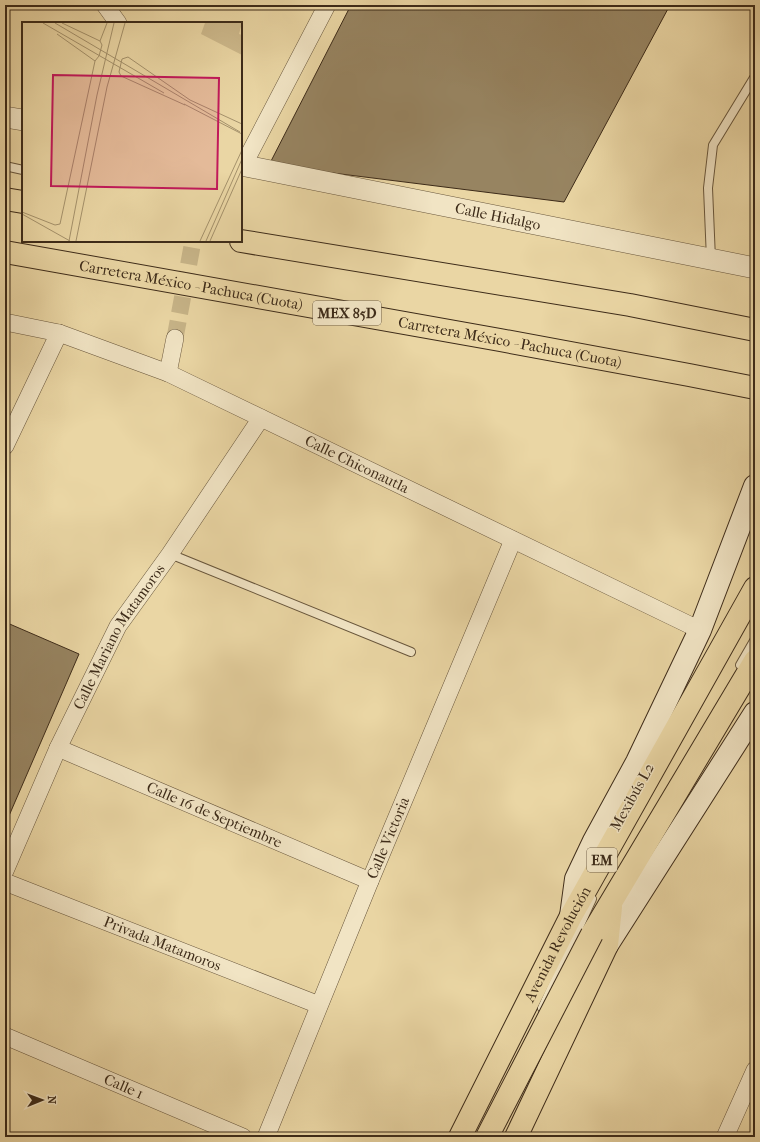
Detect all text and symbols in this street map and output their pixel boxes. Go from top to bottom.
inset map [22,22,242,242]
street label: Calle Hidalgo [454,199,543,234]
street label: Carretera México - Pachuca (Cuota) [78,256,304,314]
road number: MEX 85D [313,301,381,325]
street label: Carretera México - Pachuca (Cuota) [397,313,623,371]
street label: Calle Chiconautla [302,431,413,497]
street label: Calle Mariano Matamoros [69,560,169,712]
street label: Mexibús L2 [606,760,658,834]
street label: Calle 16 de Septiembre [144,778,285,852]
street label: Calle Victoria [363,793,414,882]
road number: EM [587,848,617,872]
street label: Avenida Revolución [520,883,595,1006]
street label: Privada Matamoros [101,913,224,975]
street label: Calle 1 [101,1070,146,1103]
north arrow [22,1080,62,1120]
text: N [45,1096,58,1105]

